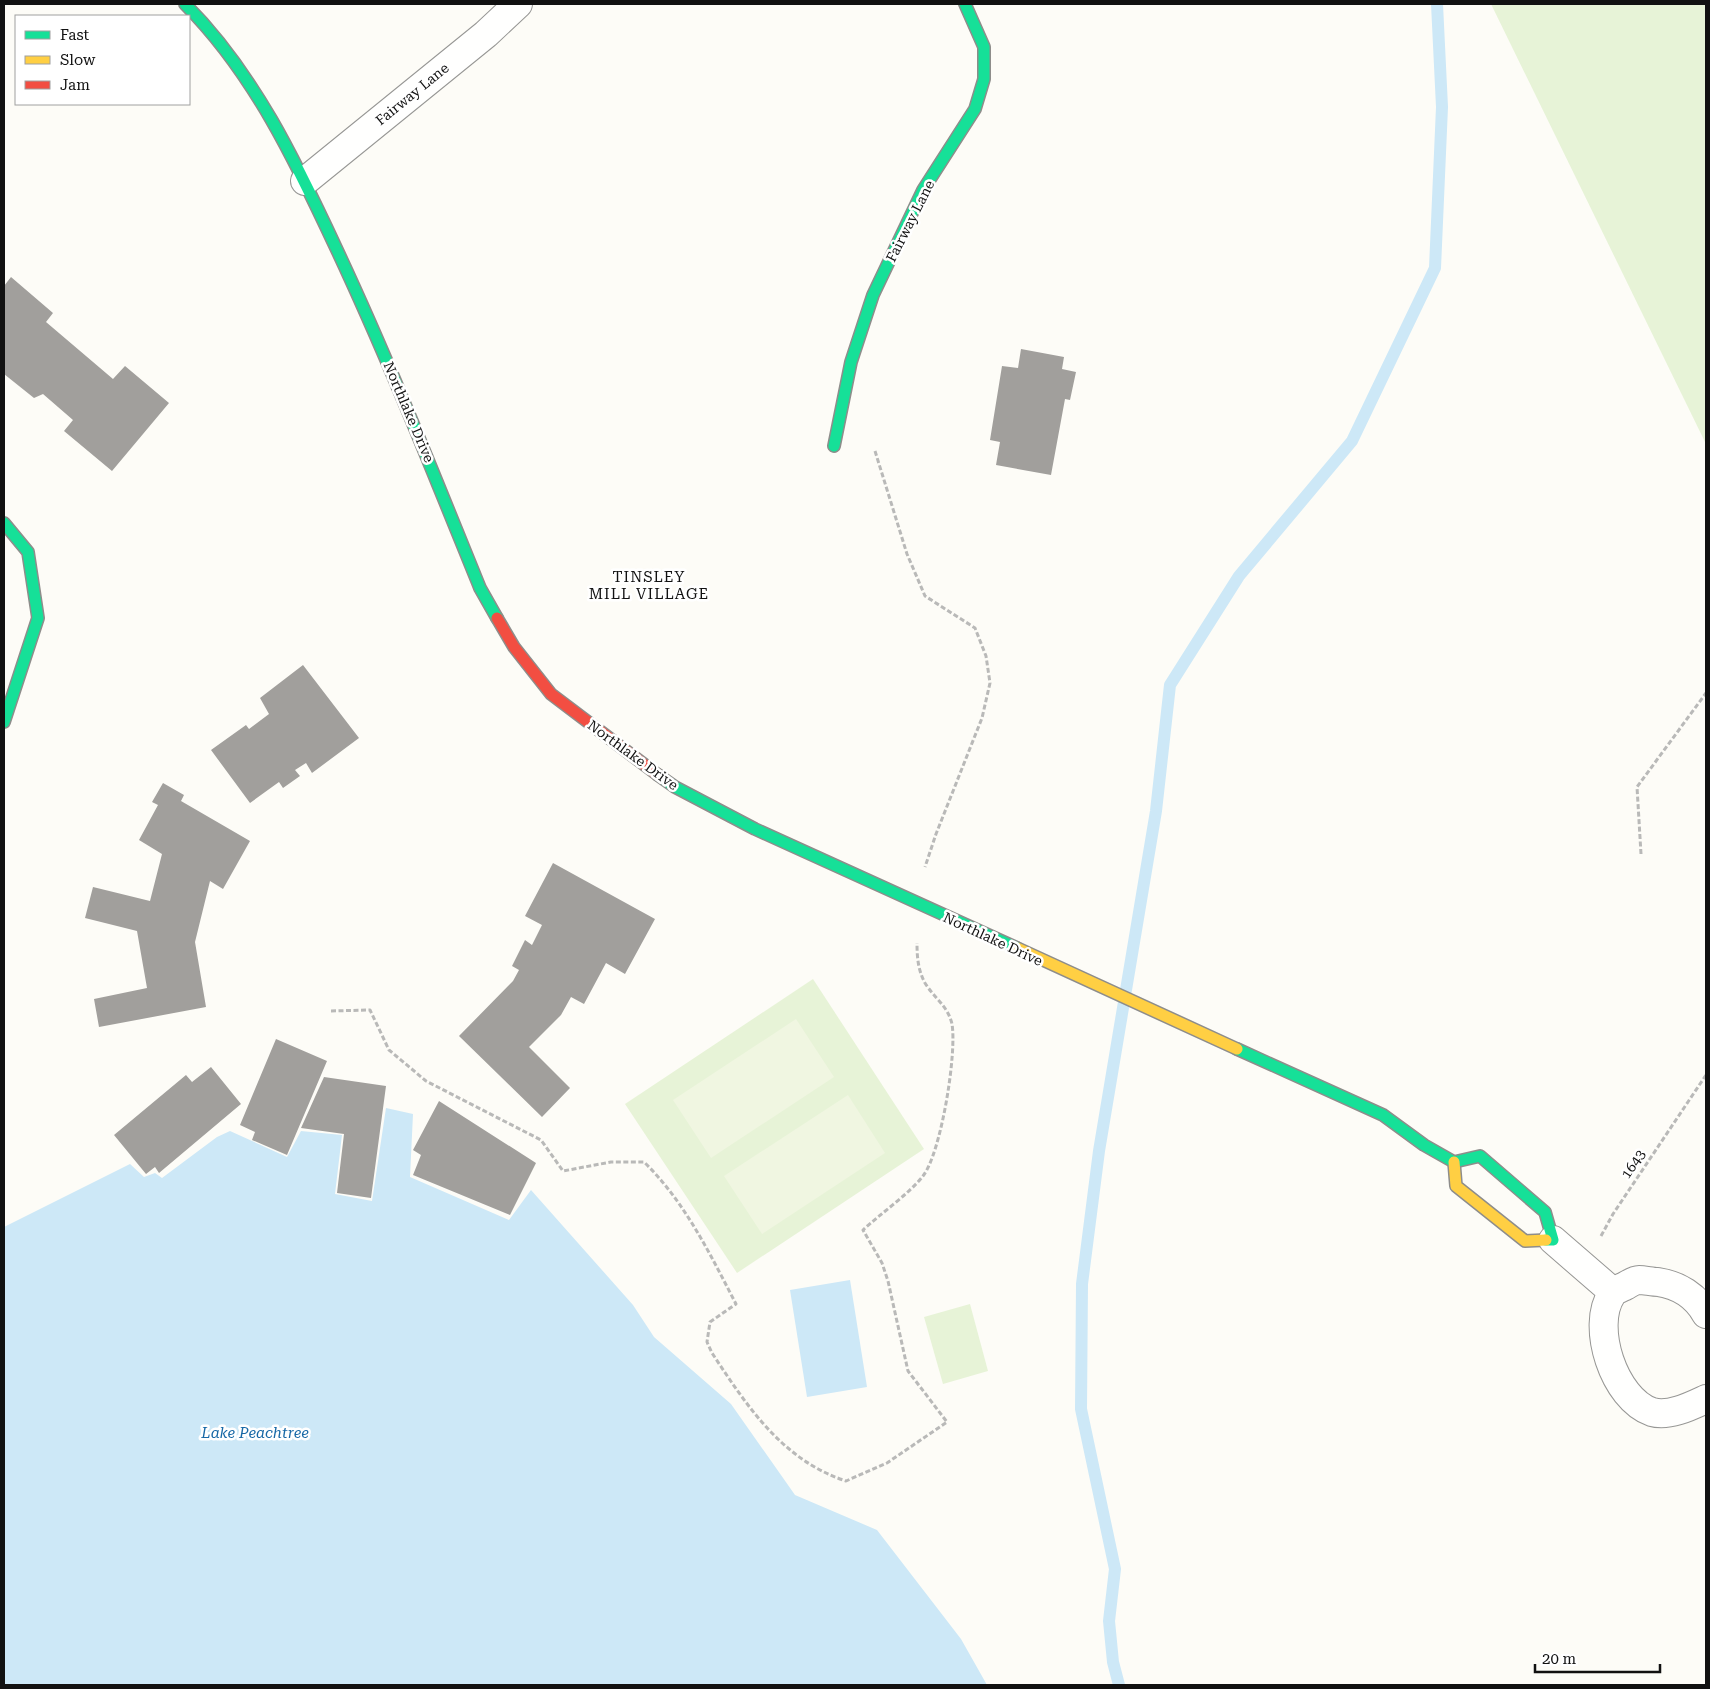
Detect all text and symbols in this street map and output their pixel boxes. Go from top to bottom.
legend [15,15,190,105]
text: Fast [60,26,90,44]
text: Slow [60,51,96,69]
street label: Fairway Lane [372,59,452,128]
text: Jam [60,76,90,94]
street label: Fairway Lane [883,177,938,264]
street label: Northlake Drive [381,359,438,465]
district label: TINSLEY MILL VILLAGE [589,568,709,603]
street label: Northlake Drive [585,717,682,793]
street label: Northlake Drive [941,909,1046,969]
street label: 1643 [1618,1146,1648,1181]
water label: Lake Peachtree [200,1424,309,1442]
scale bar [1535,1642,1660,1674]
text: 20 m [1542,1650,1577,1668]

